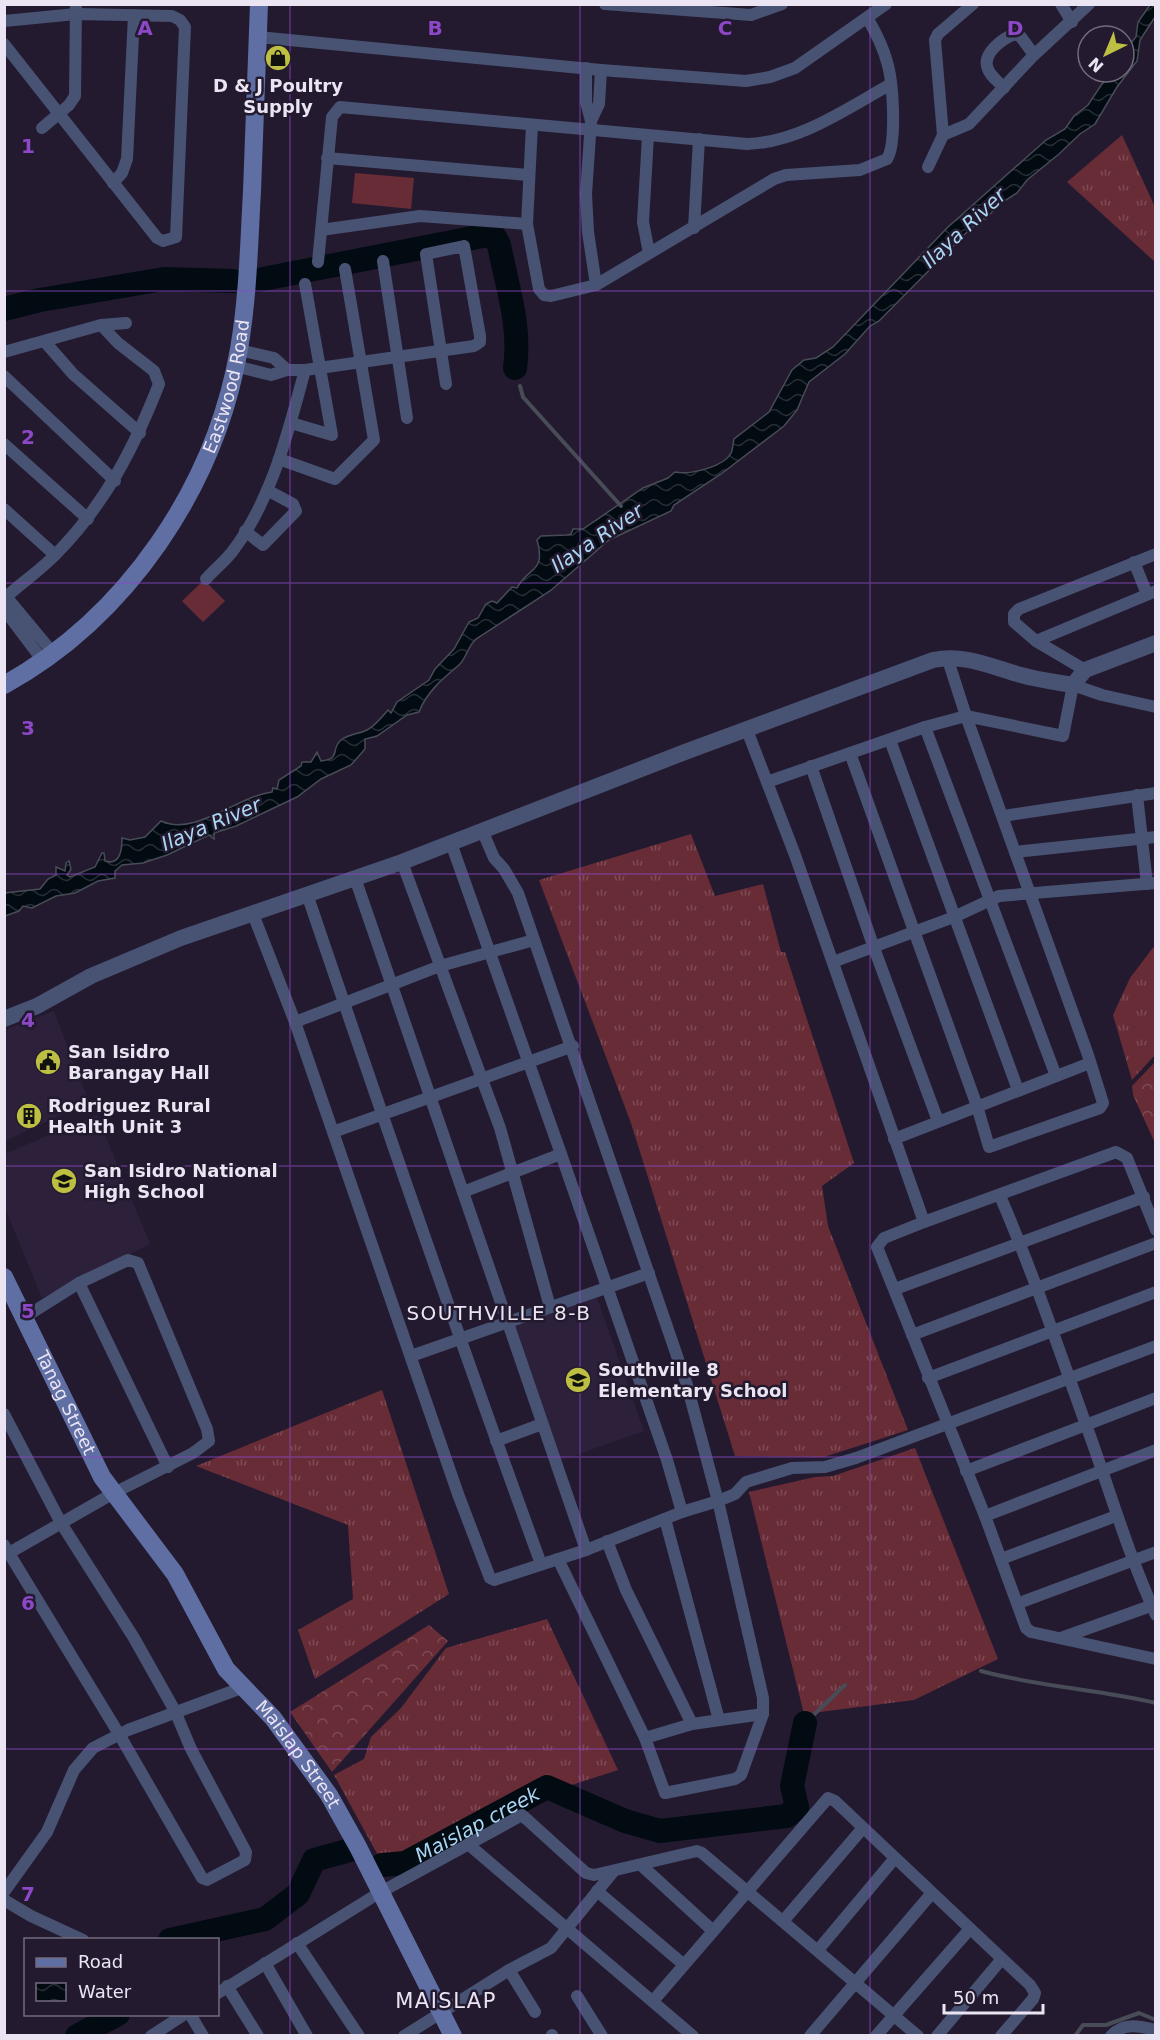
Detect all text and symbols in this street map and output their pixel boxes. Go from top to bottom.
text: A [137,16,153,40]
text: B [427,16,443,40]
text: C [718,16,732,40]
text: D [1007,16,1023,40]
north arrow [1076,24,1136,84]
shop icon: D & J Poultry Supply [263,43,293,73]
text: N [1085,53,1107,76]
place label: D & J Poultry Supply [213,75,343,117]
text: 1 [21,134,35,158]
water label: Ilaya River [917,182,1012,273]
street label: Eastwood Road [198,318,253,457]
text: 2 [21,425,35,449]
water label: Ilaya River [546,497,649,578]
text: 3 [21,716,35,740]
water label: Ilaya River [158,792,266,856]
text: 4 [21,1008,35,1032]
place label: San Isidro Barangay Hall [68,1041,210,1083]
public building icon: San Isidro Barangay Hall [33,1047,63,1077]
place label: Rodriguez Rural Health Unit 3 [48,1095,211,1137]
building icon: Rodriguez Rural Health Unit 3 [14,1101,44,1131]
place label: San Isidro National High School [84,1160,278,1202]
school or university icon: San Isidro National High School [49,1166,79,1196]
text: 5 [21,1299,35,1323]
district label: SOUTHVILLE 8-B [406,1301,592,1325]
street label: Tanag Street [31,1346,100,1458]
place label: Southville 8 Elementary School [598,1359,787,1401]
school or university icon: Southville 8 Elementary School [563,1365,593,1395]
text: 6 [21,1591,35,1615]
street label: Maislap Street [252,1696,345,1812]
water label: Maislap creek [411,1781,545,1867]
text: 7 [21,1882,35,1906]
legend [24,1938,219,2016]
text: Road [78,1951,123,1972]
scale bar [944,1977,1043,2015]
text: Water [78,1981,132,2002]
text: 50 m [953,1987,999,2008]
district label: MAISLAP [395,1989,497,2013]

